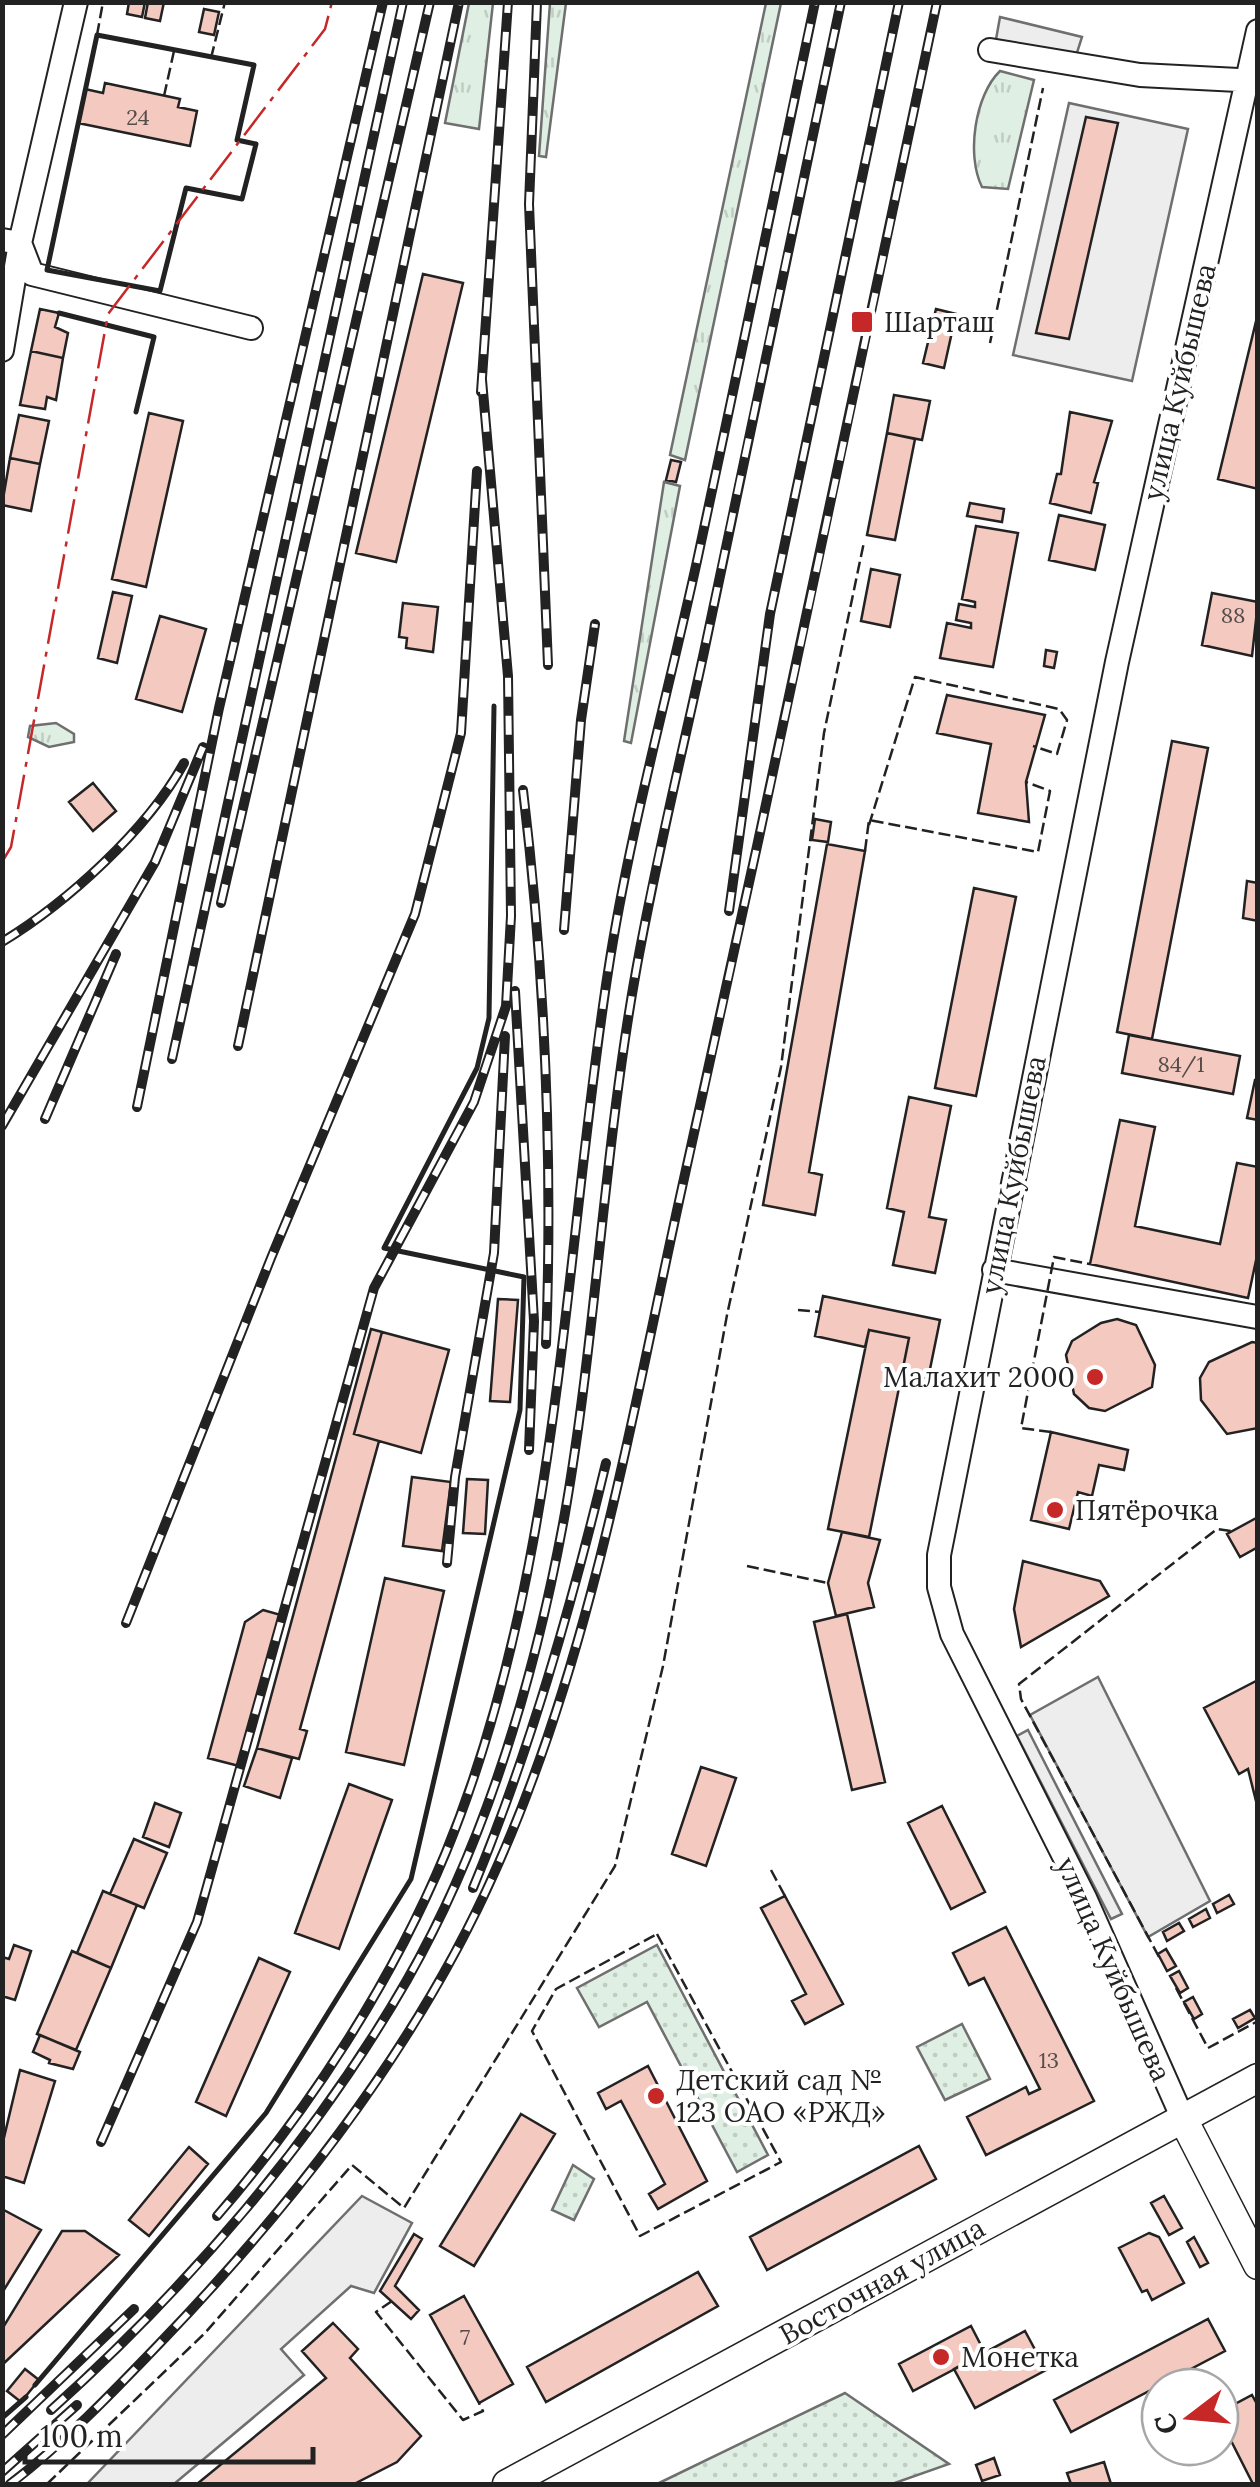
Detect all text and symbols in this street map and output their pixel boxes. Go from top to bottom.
house number: 24 [126,103,150,131]
street label: улица Куйбышева [1134,260,1224,504]
place label: Шарташ [884,304,995,340]
marker: Шарташ [849,309,875,335]
house number: 88 [1221,601,1245,629]
house number: 84/1 [1158,1050,1204,1078]
street label: улица Куйбышева [972,1053,1054,1297]
place label: Малахит 2000 [883,1359,1075,1395]
marker: Малахит 2000 [1084,1366,1106,1388]
place label: Пятёрочка [1075,1492,1219,1528]
marker: Пятёрочка [1044,1499,1066,1521]
street label: улица Куйбышева [1048,1851,1180,2087]
house number: 13 [1039,2046,1059,2074]
place label: Детский сад № 123 ОАО «РЖД» [676,2062,886,2130]
marker: Детский сад № 123 ОАО «РЖД» [645,2085,667,2107]
street label: Восточная улица [773,2210,991,2352]
house number: 7 [460,2323,470,2351]
place label: Монетка [961,2339,1079,2375]
marker: Монетка [930,2346,952,2368]
north arrow [1140,2367,1240,2467]
scale bar [25,2402,312,2464]
text: С [1146,2409,1186,2438]
text: 100 m [40,2417,123,2455]

